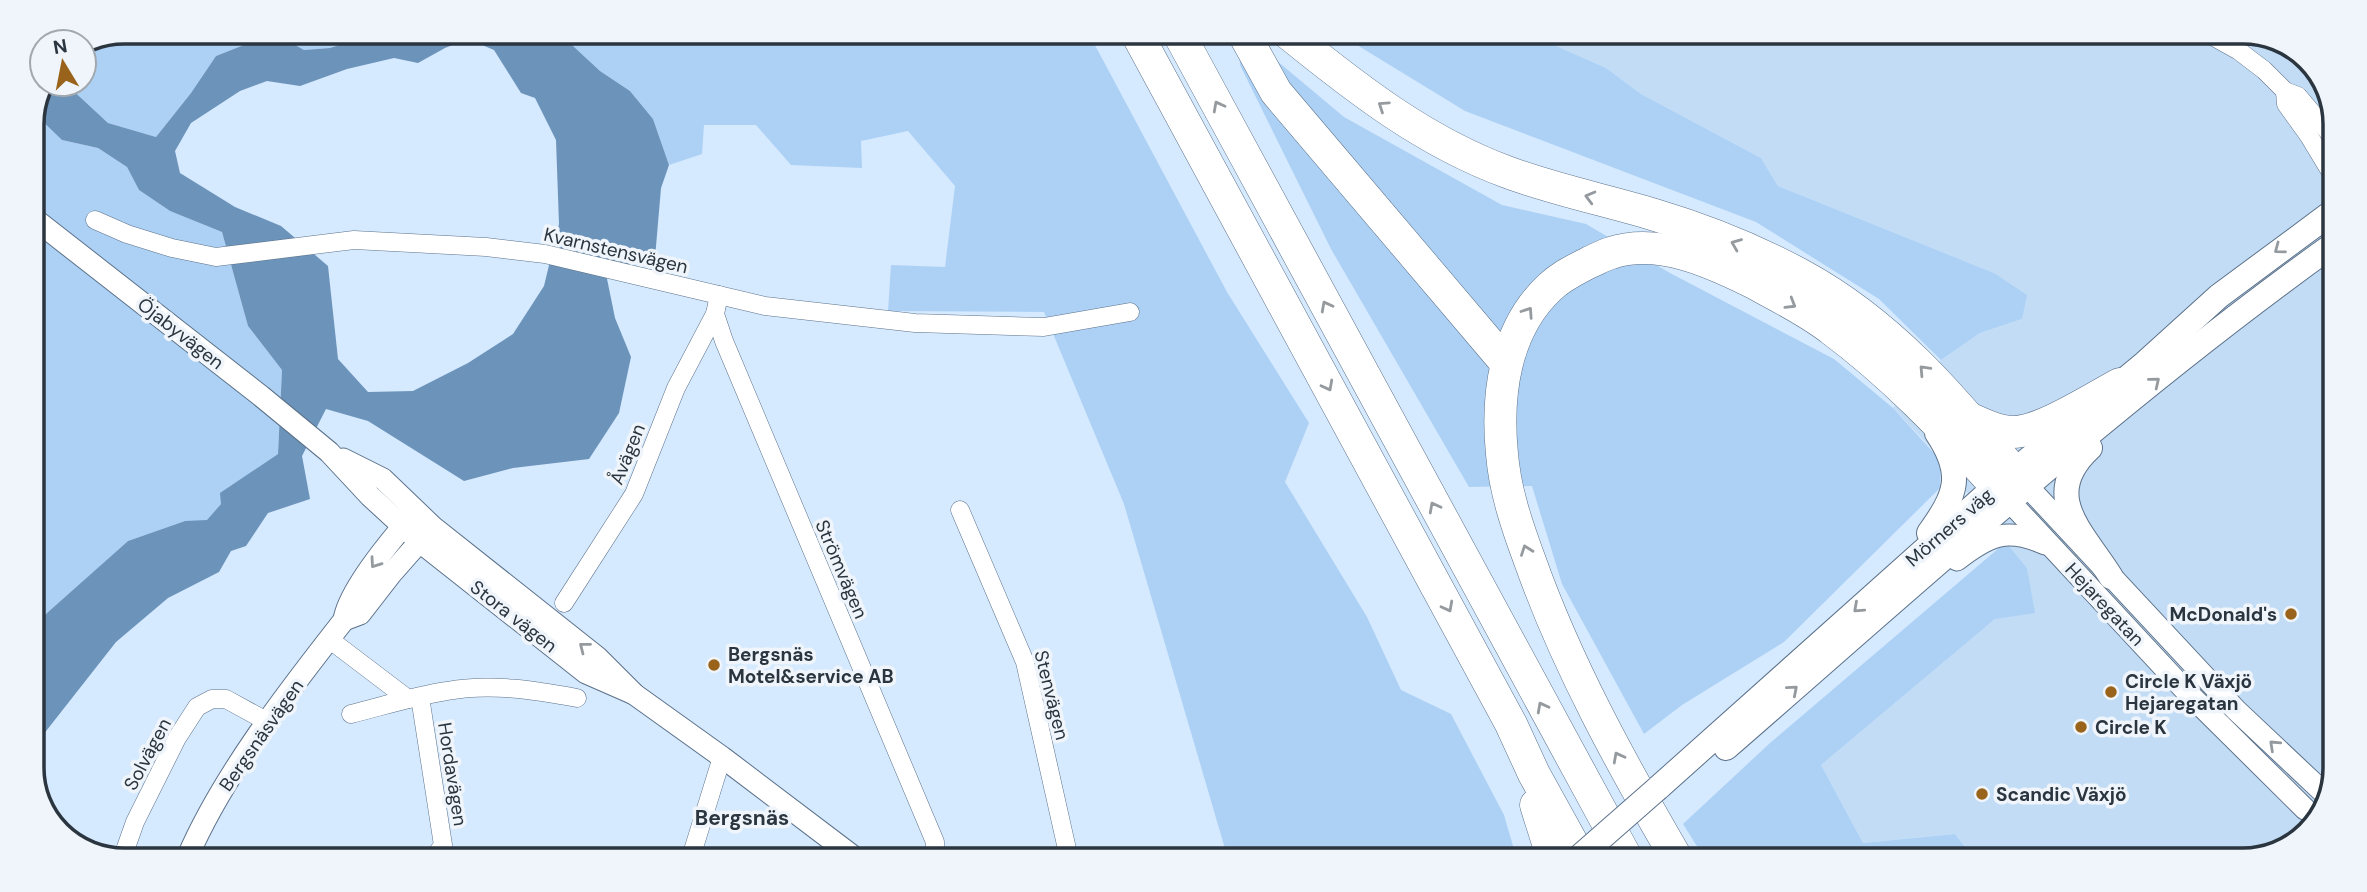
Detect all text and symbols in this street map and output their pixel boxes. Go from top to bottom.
north arrow [28,28,98,98]
text: N [51,33,69,60]
one-way arrow [1213,101,1226,113]
one-way arrow [1378,102,1391,114]
one-way arrow [1584,191,1596,206]
street label: Kvarnstensvägen [541,222,690,279]
one-way arrow [1731,238,1744,252]
one-way arrow [2274,241,2287,254]
street label: Öjabyvägen [132,292,229,375]
one-way arrow [1784,295,1797,308]
one-way arrow [1321,301,1334,314]
one-way arrow [1520,307,1532,320]
one-way arrow [1920,365,1933,378]
one-way arrow [2148,377,2160,390]
one-way arrow [1319,378,1333,391]
street label: Åvägen [604,420,651,488]
street label: Mörners väg [1900,482,1999,572]
one-way arrow [1429,501,1442,514]
street label: Strömvägen [810,516,874,622]
one-way arrow [1520,544,1534,556]
one-way arrow [371,555,383,568]
street label: Hejaregatan [2060,557,2150,651]
street label: Stora vägen [465,575,562,658]
one-way arrow [1440,600,1453,612]
one-way arrow [1853,600,1866,612]
place label: McDonald's [2169,602,2277,627]
marker: McDonald's [2283,606,2299,622]
place label: Bergsnäs Motel&service AB [728,642,894,689]
one-way arrow [580,643,593,655]
street label: Stenvägen [1028,648,1075,743]
marker: Bergsnäs Motel&service AB [706,657,722,673]
place label: Circle K Växjö Hejaregatan [2125,669,2252,716]
street label: Bergsnäsvägen [214,674,309,796]
marker: Circle K Växjö Hejaregatan [2103,684,2119,700]
one-way arrow [1785,686,1798,698]
one-way arrow [1537,702,1550,714]
street label: Solvägen [118,714,177,795]
place label: Circle K [2095,715,2167,740]
marker: Circle K [2073,719,2089,735]
street label: Hordavägen [432,720,473,828]
one-way arrow [2269,741,2282,754]
one-way arrow [1613,752,1627,765]
place label: Scandic Växjö [1996,782,2127,807]
marker: Scandic Växjö [1974,786,1990,802]
district label: Bergsnäs [695,804,789,832]

